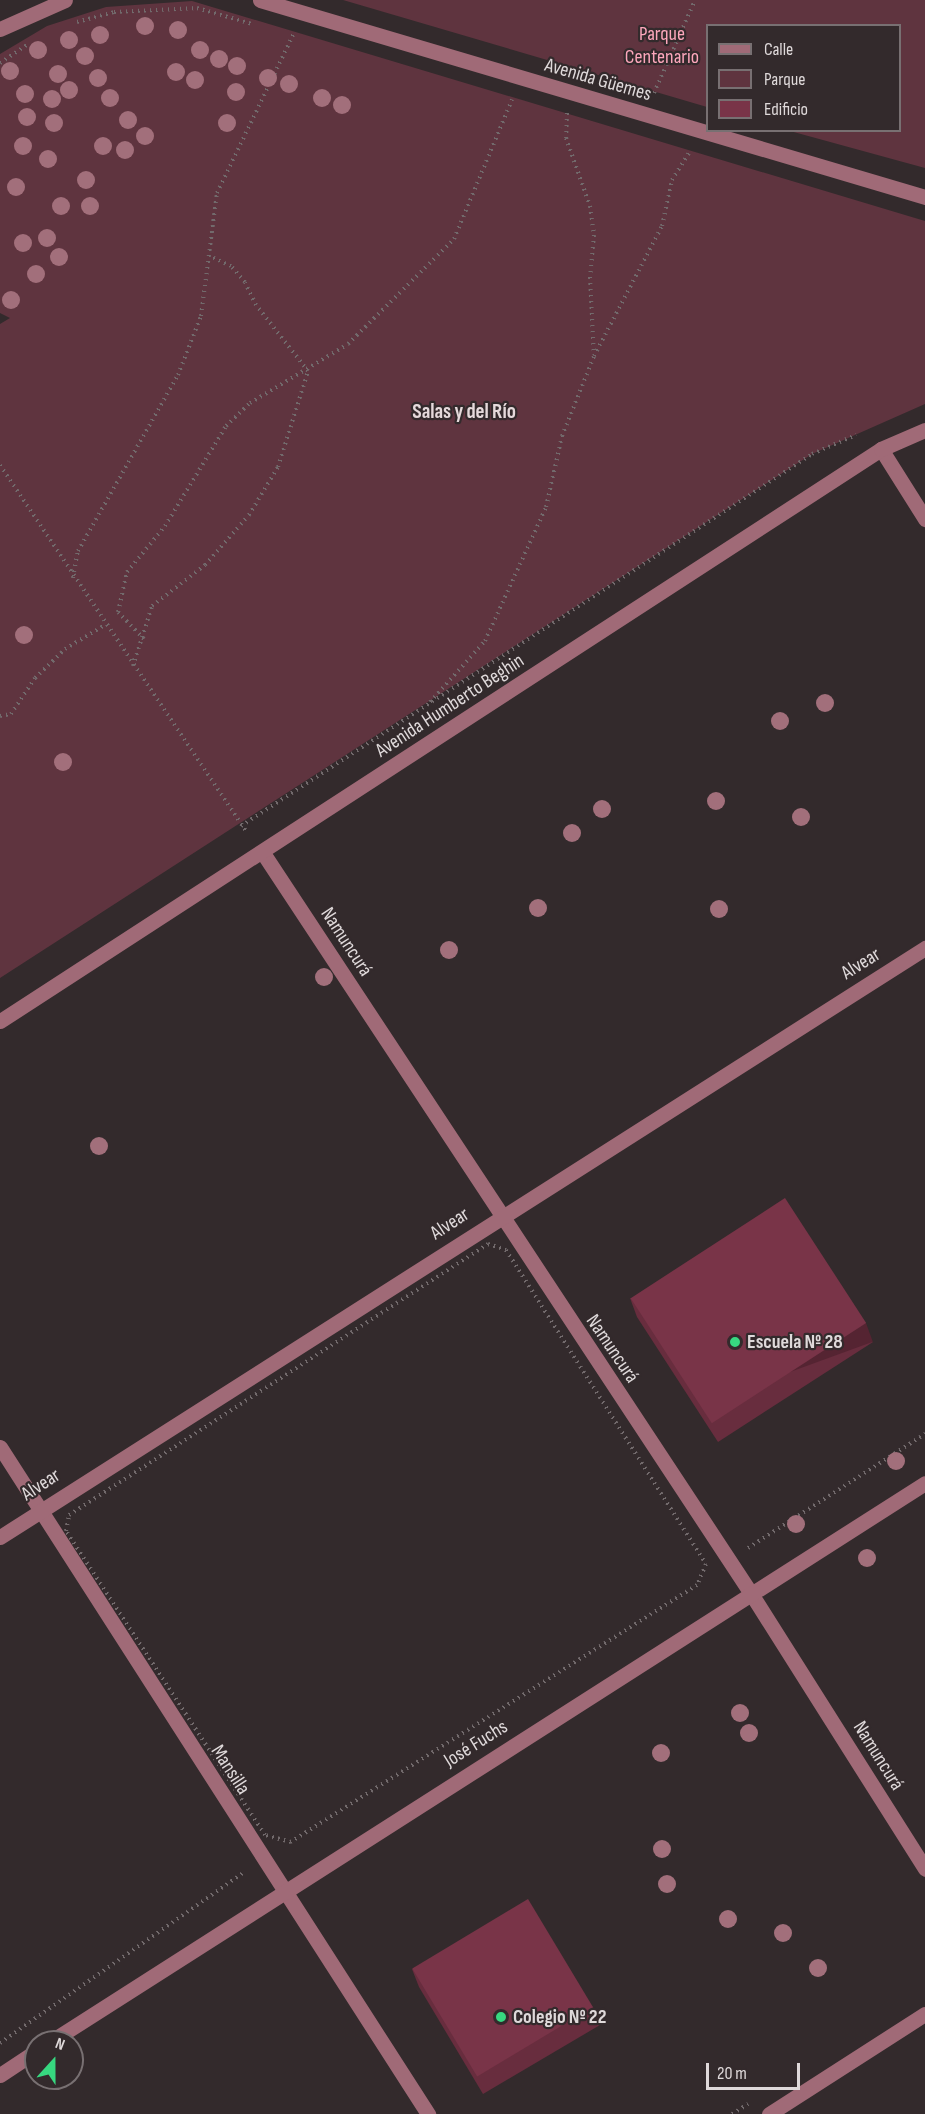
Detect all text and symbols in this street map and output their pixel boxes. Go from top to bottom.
park label: Parque Centenario [625,22,699,69]
legend [706,24,901,132]
text: Calle [764,39,793,60]
street label: Avenida Güemes [542,53,654,107]
text: Parque [764,69,805,90]
text: Edificio [764,99,808,120]
district label: Salas y del Río [412,399,516,425]
street label: Avenida Humberto Beghin [371,649,529,763]
street label: Namuncurá [315,903,377,981]
street label: Alvear [837,943,885,985]
street label: Alvear [426,1203,474,1245]
street label: Namuncurá [580,1310,644,1388]
place label: Escuela Nº 28 [747,1330,843,1354]
marker: Escuela Nº 28 [728,1335,742,1349]
street label: Alvear [17,1464,65,1506]
street label: José Fuchs [440,1715,512,1773]
street label: Namuncurá [847,1717,909,1795]
street label: Mansilla [205,1741,255,1799]
place label: Colegio Nº 22 [513,2005,606,2029]
marker: Colegio Nº 22 [494,2010,508,2024]
north arrow [24,2030,84,2090]
text: N [53,2034,67,2055]
scale bar [709,2051,804,2089]
text: 20 m [717,2063,747,2084]

